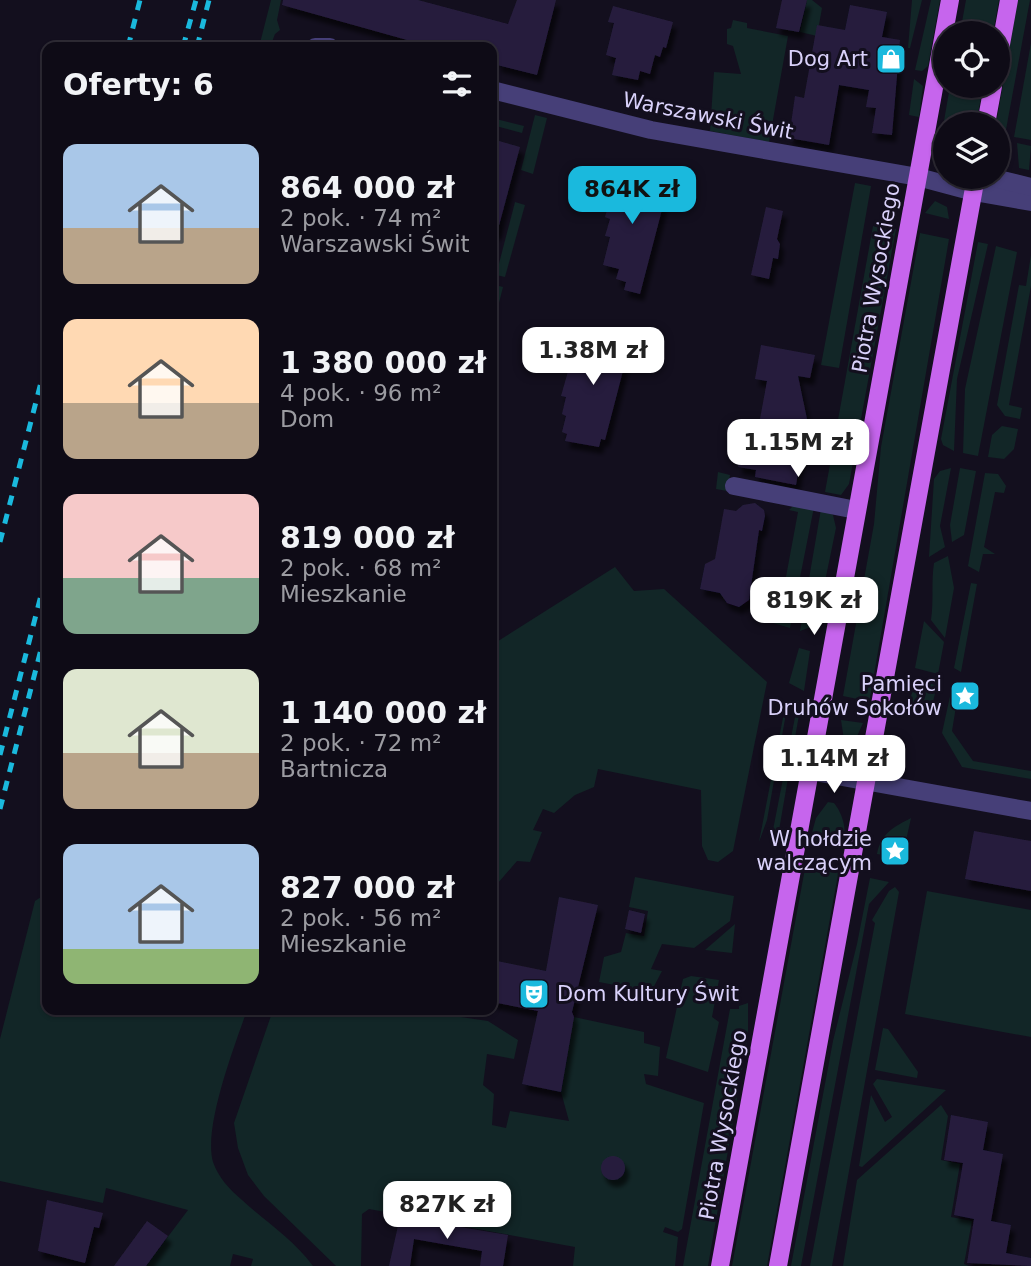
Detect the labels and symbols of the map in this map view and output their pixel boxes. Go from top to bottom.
shop icon: Dog Art [874,42,908,76]
place label: Dog Art [788,47,868,71]
street label: Warszawski Świt [621,87,795,144]
pin: 864K zł [567,166,697,226]
street label: Piotra Wysockiego [847,181,905,375]
pin: 1.38M zł [521,328,665,387]
pin: 1.15M zł [726,420,870,479]
pin: 819K zł [749,578,879,637]
place label: Pamięci Druhów Sokołów [767,672,942,720]
place icon: Pamięci Druhów Sokołów [948,679,982,713]
pin: 1.14M zł [762,736,906,795]
place label: W hołdzie walczącym [756,827,872,875]
place icon: W hołdzie walczącym [878,834,912,868]
theatre icon: Dom Kultury Świt [517,977,551,1011]
place label: Dom Kultury Świt [557,981,739,1006]
street label: Piotra Wysockiego [694,1028,752,1222]
pin: 827K zł [382,1182,512,1241]

